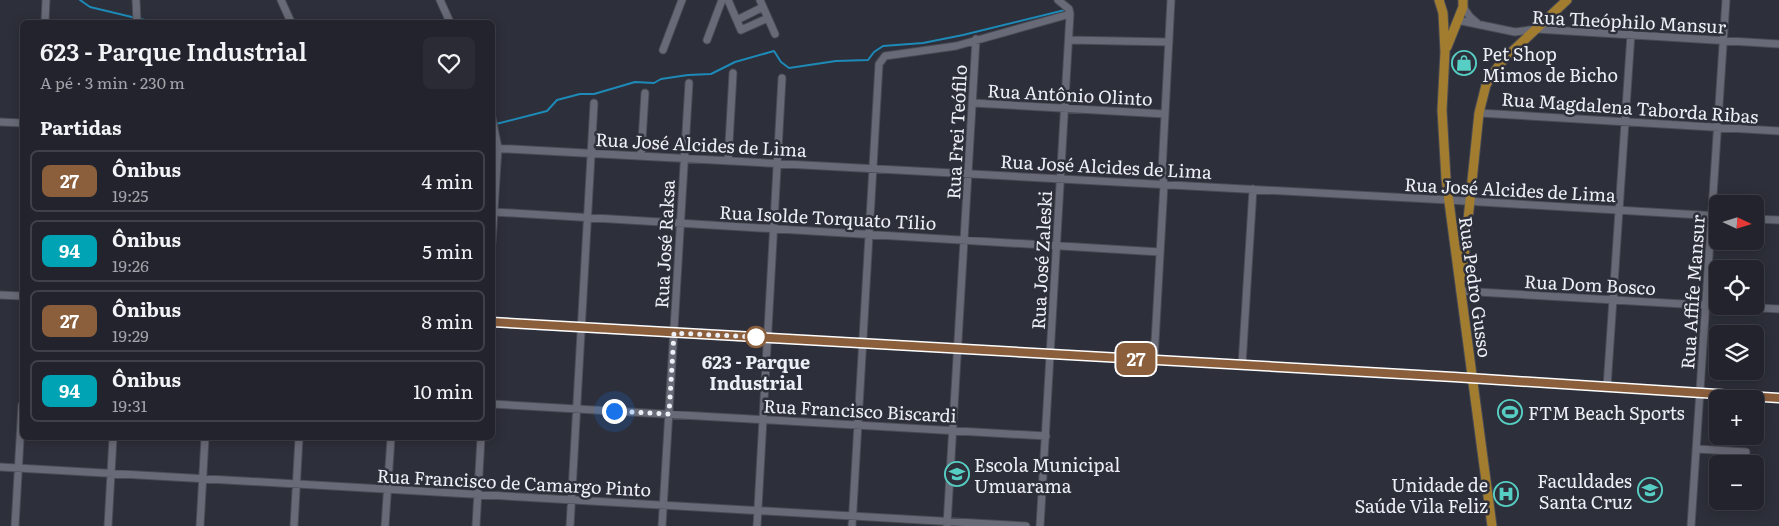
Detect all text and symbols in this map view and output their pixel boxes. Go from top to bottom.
street label: Rua Theóphilo Mansur [1531,2,1727,40]
text: 623 - Parque Industrial [40,33,307,68]
button: heart [423,37,475,89]
place label: Pet Shop Mimos de Bicho [1482,40,1618,88]
shop icon: Pet Shop Mimos de Bicho [1451,50,1477,76]
street label: Rua Frei Teófilo [939,64,973,200]
text: A pé · 3 min · 230 m [40,70,185,94]
street label: Rua Antônio Olinto [987,76,1153,112]
street label: Rua Magdalena Taborda Ribas [1501,85,1759,129]
text: Partidas [40,113,121,141]
street label: Rua José Alcides de Lima [595,125,808,163]
street label: Rua José Alcides de Lima [1000,147,1213,185]
text: Ônibus [112,155,181,183]
text: 27 [60,167,79,194]
text: 4 min [421,167,473,195]
street label: Rua José Alcides de Lima [1404,170,1617,208]
street label: Rua José Raksa [647,179,681,309]
text: 19:25 [112,183,148,207]
street label: Rua José Zaleski [1024,190,1058,330]
north arrow [1709,195,1764,250]
map controls [1709,195,1764,510]
street label: Rua Isolde Torquato Tílio [719,198,937,236]
street label: Rua Affife Mansur [1673,213,1711,370]
street label: Rua Pedro Gusso [1453,215,1499,359]
text: Ônibus [112,225,181,253]
text: 94 [59,237,80,264]
text: 5 min [422,237,473,265]
text: 19:26 [112,253,149,277]
button: locate [1709,260,1764,315]
street label: Rua Dom Bosco [1523,267,1657,301]
text: Ônibus [112,295,181,323]
text: 27 [60,307,79,334]
text: 8 min [421,307,473,335]
text: 19:29 [112,323,149,347]
button: layers [1709,325,1764,380]
marker: 623 - Parque Industrial [745,326,767,348]
line badge: 27 [1114,343,1158,375]
text: 27 [1126,345,1146,372]
place label: 623 - Parque Industrial [702,348,810,396]
text: Ônibus [112,365,181,393]
text: 94 [59,377,80,404]
text: 10 min [413,377,473,405]
button: + [1709,390,1764,445]
street label: Rua Francisco Biscardi [763,391,957,429]
text: 19:31 [112,393,147,417]
your location [602,399,627,424]
sports icon: FTM Beach Sports [1497,399,1523,425]
place label: FTM Beach Sports [1528,399,1685,426]
place label: Escola Municipal Umuarama [974,451,1120,499]
button: − [1709,455,1764,510]
street label: Rua Francisco de Camargo Pinto [376,461,652,503]
school or university icon: Escola Municipal Umuarama [944,461,970,487]
place label: Faculdades Santa Cruz [1537,467,1632,515]
place label: Unidade de Saúde Vila Feliz [1354,471,1488,519]
school or university icon: Faculdades Santa Cruz [1637,477,1663,503]
hospital icon: Unidade de Saúde Vila Feliz [1493,481,1519,507]

